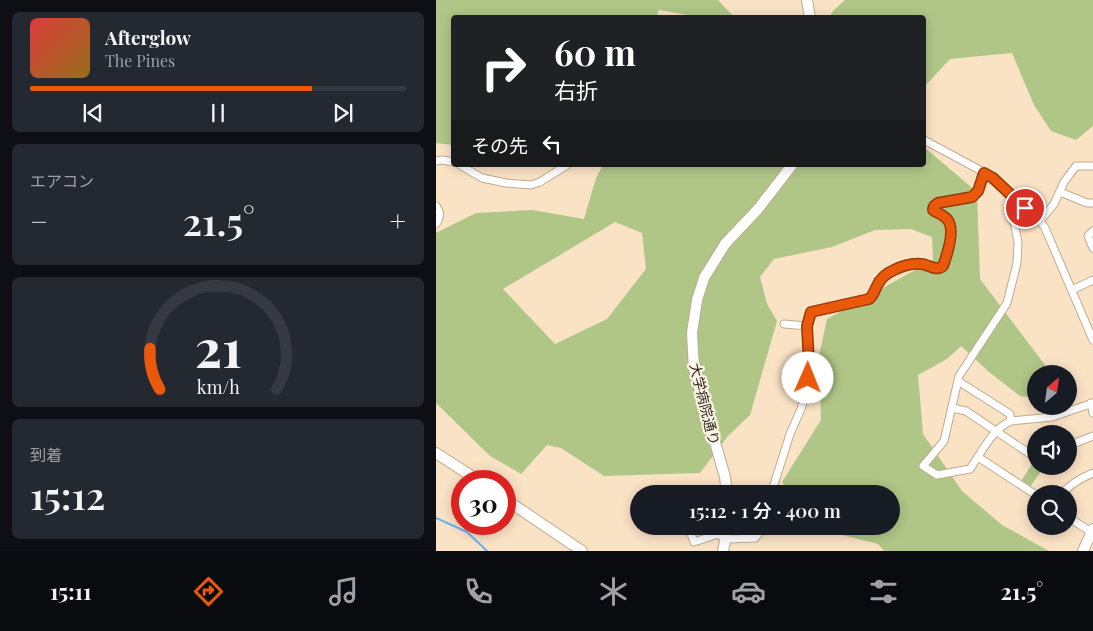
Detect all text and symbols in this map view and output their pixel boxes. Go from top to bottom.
text: Afterglow [105,24,191,50]
text: 60 m [554,28,636,75]
icon: right [471,35,536,100]
text: The Pines [105,50,175,71]
text: 右折 [554,75,598,105]
icon: previous [79,99,107,127]
icon: pause [204,99,232,127]
icon: next [329,99,357,127]
icon: left [538,130,566,158]
text: その先 [471,132,528,158]
text: エアコン [30,170,94,191]
pin [1004,187,1046,229]
icon: arrive [1011,194,1039,222]
text: 21.5° [183,195,255,246]
text: − [30,202,48,239]
text: + [390,202,406,239]
text: 21 [194,312,242,381]
position arrow [781,351,833,403]
street label: 大学病院通り [686,361,724,447]
north arrow [1027,365,1077,415]
map controls [1027,365,1077,535]
text: km/h [197,375,240,398]
button: sound [1027,425,1077,475]
text: 到着 [30,444,62,465]
text: 15:12 [30,469,105,520]
speed limit sign: 30 [451,470,516,535]
button: search [1027,485,1077,535]
text: 15:12 · 1 分 · 400 m [689,497,841,523]
icon: directions [191,574,226,609]
icon: music [326,574,361,609]
icon: phone [461,574,496,609]
icon: climate [596,574,631,609]
icon: car [731,574,766,609]
icon: filters [866,574,901,609]
text: 15:11 [50,576,91,606]
text: 21.5° [1001,576,1043,606]

